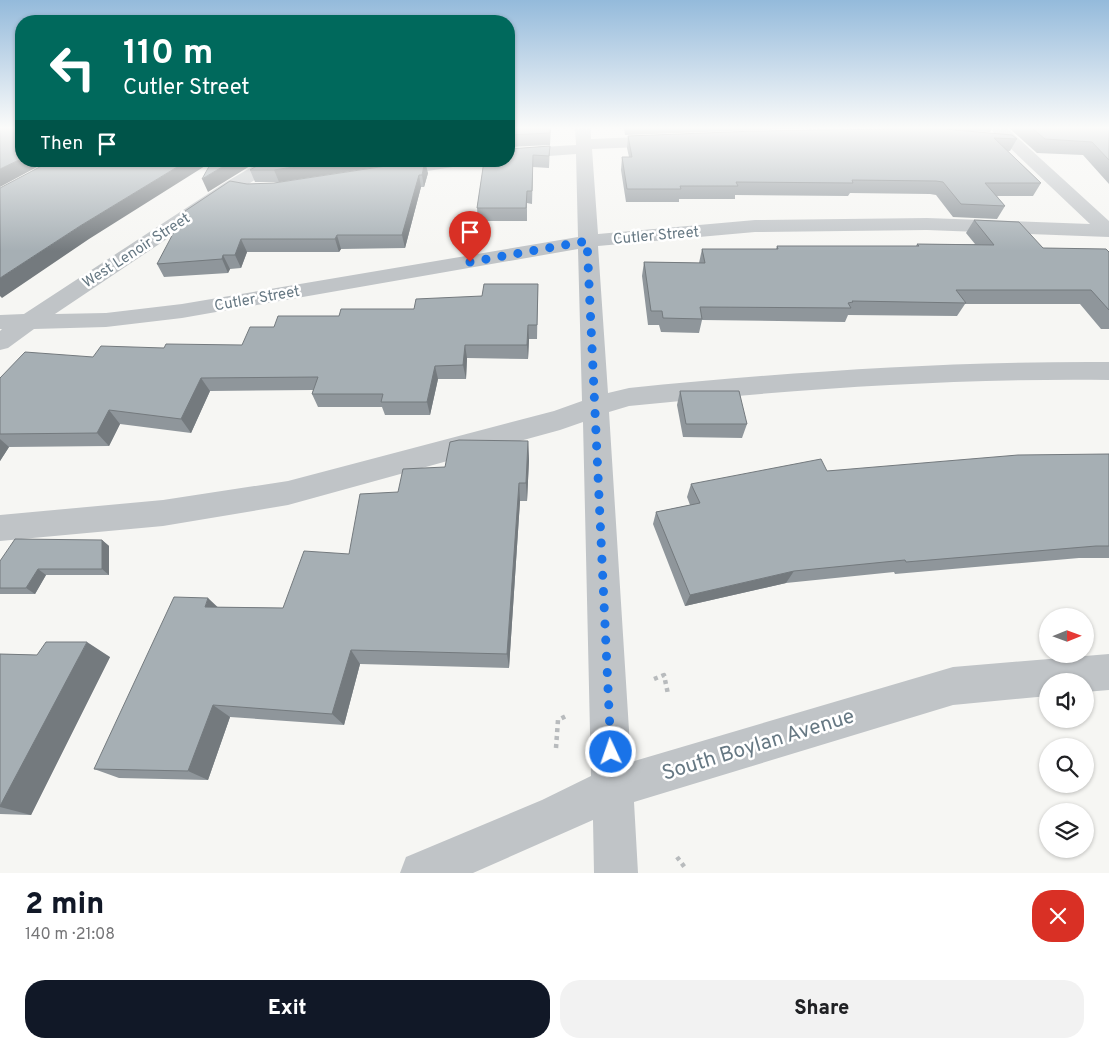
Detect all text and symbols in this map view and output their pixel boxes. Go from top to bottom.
text: 110 m [123,32,213,76]
icon: left [40,35,105,100]
text: Cutler Street [123,75,250,102]
icon: arrive [93,130,121,158]
text: Then [40,132,83,156]
street label: West Lenoir Street [79,209,194,293]
pin [449,211,491,262]
icon: arrive [456,218,484,246]
street label: Cutler Street [612,223,700,250]
street label: Cutler Street [213,283,301,316]
north arrow [1039,608,1094,662]
map controls [1039,608,1094,858]
button: sound [1039,673,1094,728]
street label: South Boylan Avenue [659,703,858,788]
position arrow [584,725,636,777]
button: search [1039,738,1094,793]
button: layers [1039,803,1094,858]
text: 2 min [25,887,104,924]
button: close [1032,890,1084,942]
text: 140 m · 21:08 [25,925,115,945]
button: Exit [25,980,550,1038]
button: Share [560,980,1084,1038]

